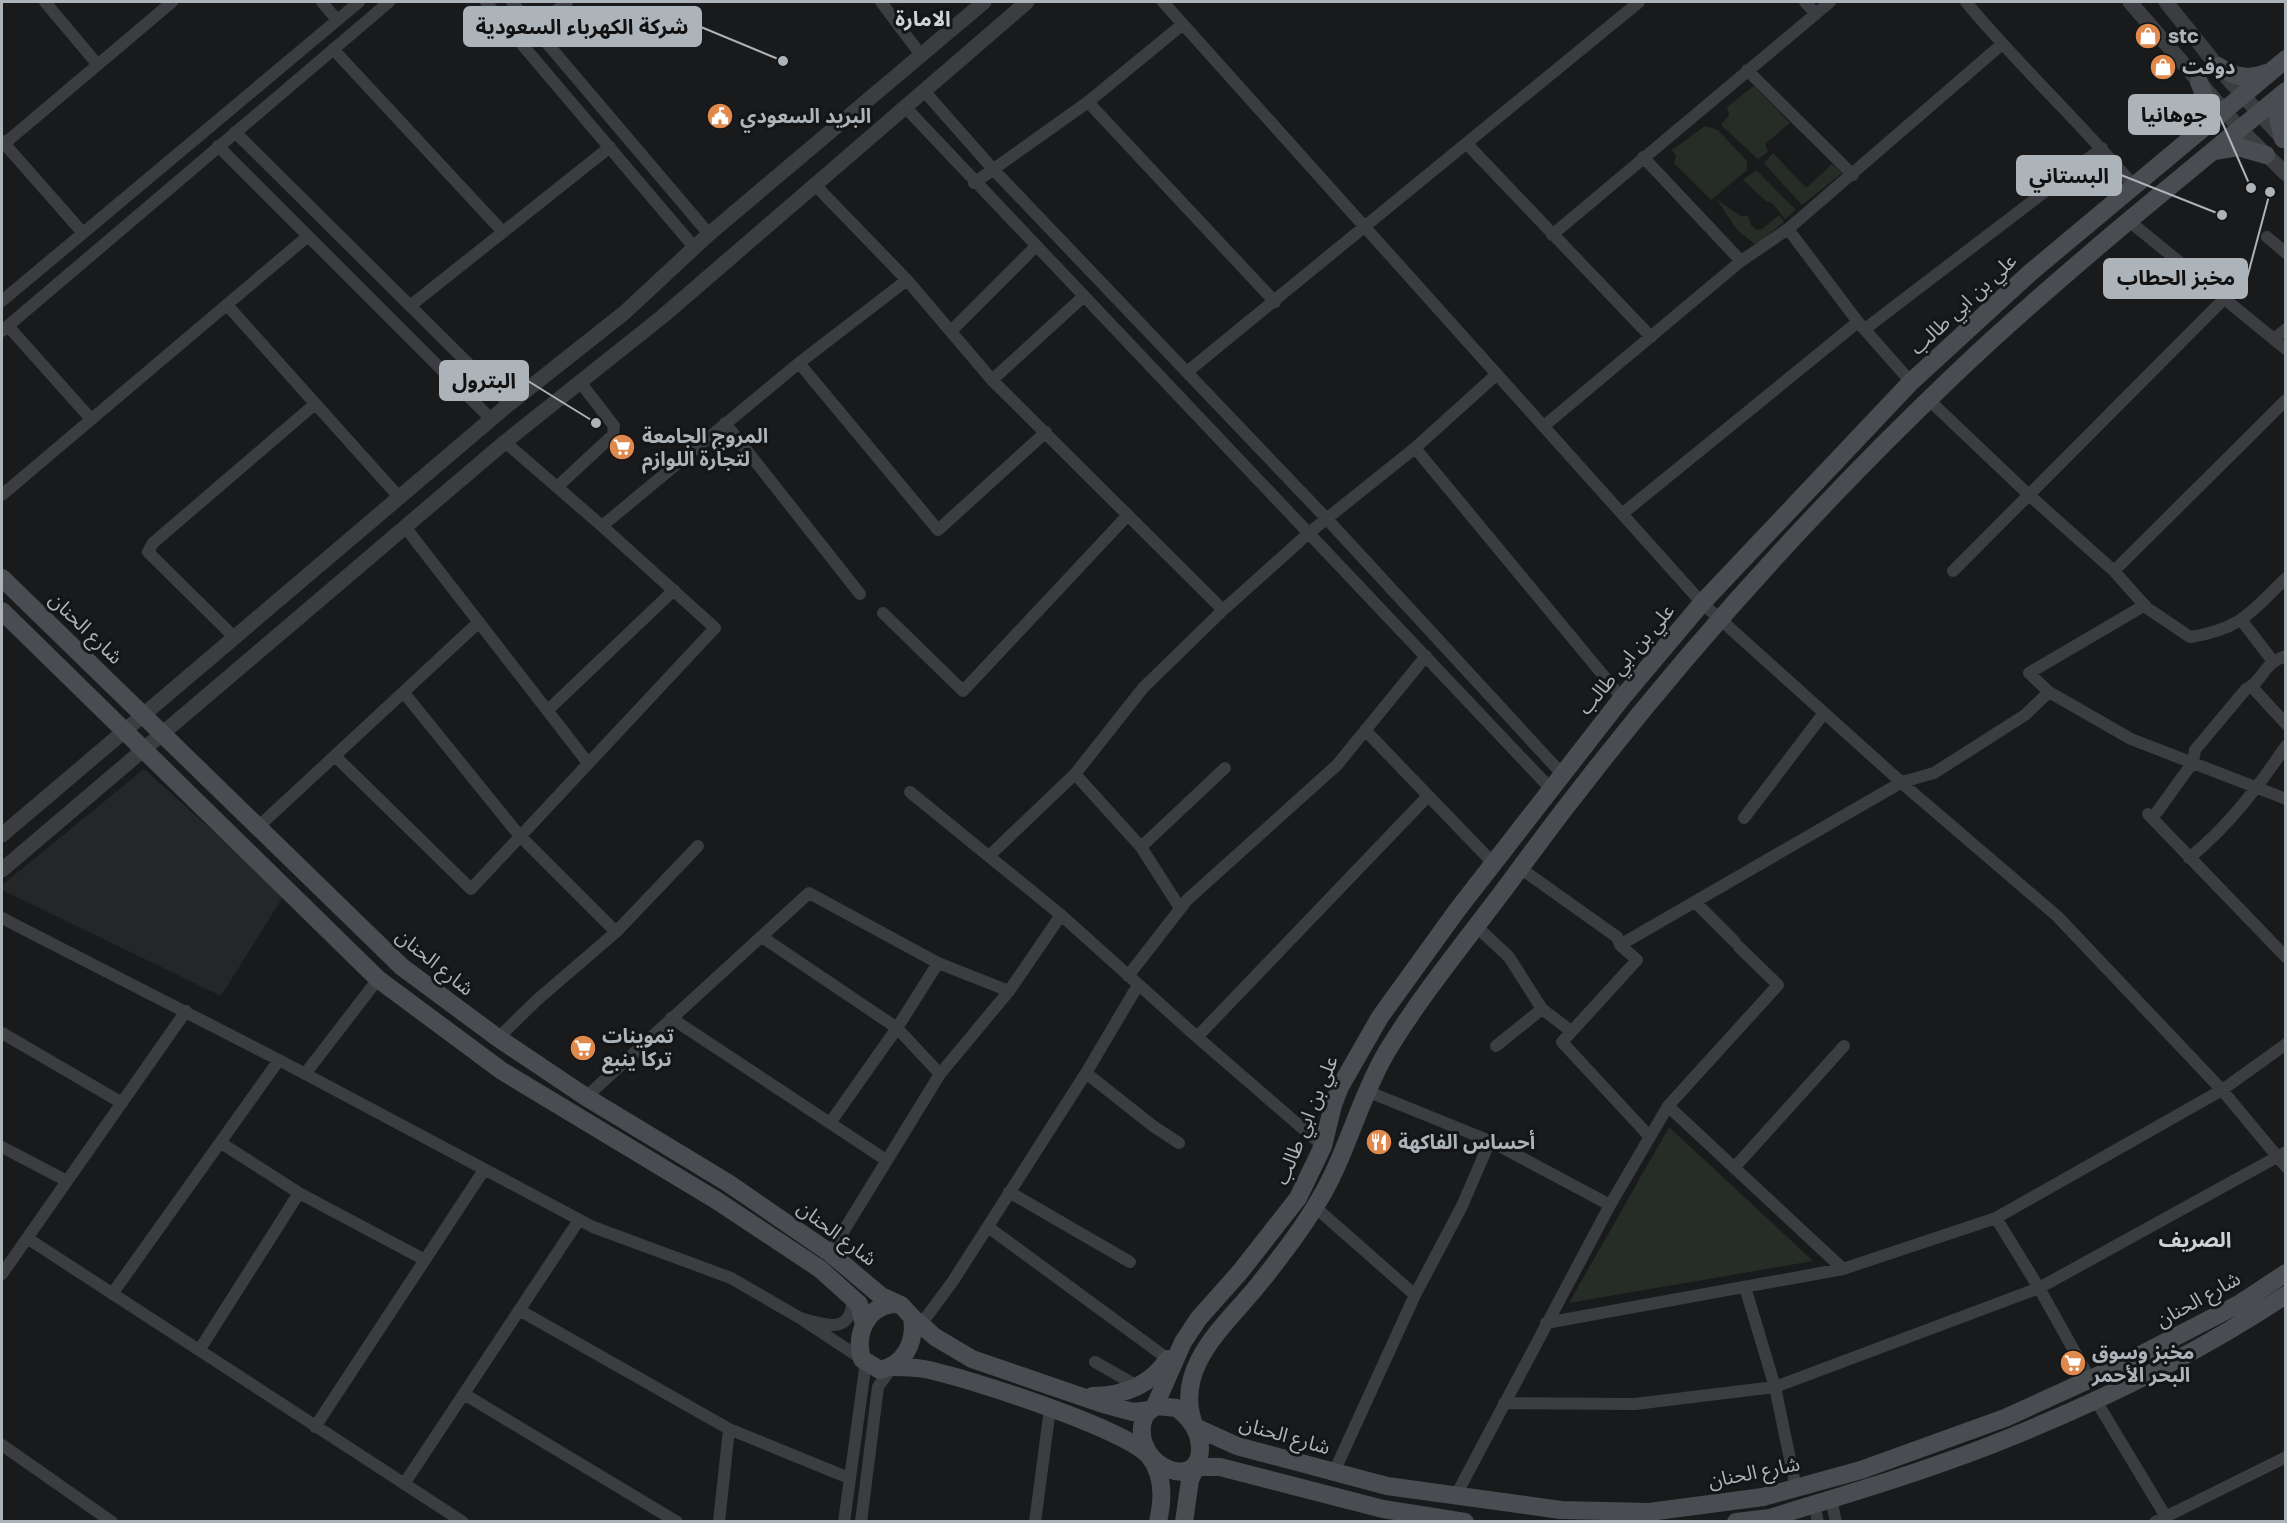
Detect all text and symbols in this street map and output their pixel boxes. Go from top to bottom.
district label: الامارة [895,5,951,31]
callout: شركة الكهرباء السعودية [464,7,701,46]
text: شركة الكهرباء السعودية [476,13,688,39]
shop icon: stc [2133,21,2163,51]
place label: stc [2168,23,2199,47]
shop icon: دوفت [2148,52,2178,82]
place label: دوفت [2182,54,2235,79]
callout: جوهانيا [2129,95,2219,134]
public building icon: البريد السعودي [705,101,735,131]
text: جوهانيا [2141,101,2207,127]
place label: البريد السعودي [740,103,871,133]
callout: البستاني [2017,156,2121,195]
text: البستاني [2029,162,2109,193]
street label: علي بن ابي طالب [1904,248,2024,362]
callout: مخبز الحطاب [2104,259,2247,298]
text: مخبز الحطاب [2117,264,2235,290]
callout: البترول [440,361,528,400]
text: البترول [452,367,516,393]
place label: المروج الجامعة لتجارة اللوازم [642,423,768,474]
supermarket icon: المروج الجامعة لتجارة اللوازم [607,432,637,462]
street label: شارع الحنان [42,586,129,671]
street label: علي بن ابي طالب [1572,598,1682,722]
street label: شارع الحنان [389,923,479,1003]
place label: تموينات تركا ينبع [602,1023,674,1074]
supermarket icon: تموينات تركا ينبع [568,1033,598,1063]
street label: علي بن ابي طالب [1268,1052,1346,1189]
restaurant icon: أحساس الفاكهة [1364,1127,1394,1157]
place label: أحساس الفاكهة [1398,1129,1535,1154]
street label: شارع الحنان [791,1195,882,1273]
district label: الصريف [2159,1226,2231,1252]
street label: شارع الحنان [2151,1265,2246,1335]
place label: مخبز وسوق البحر الأحمر [2091,1339,2194,1387]
supermarket icon: مخبز وسوق البحر الأحمر [2058,1348,2088,1378]
street label: شارع الحنان [1236,1410,1333,1462]
street label: شارع الحنان [1706,1450,1803,1496]

